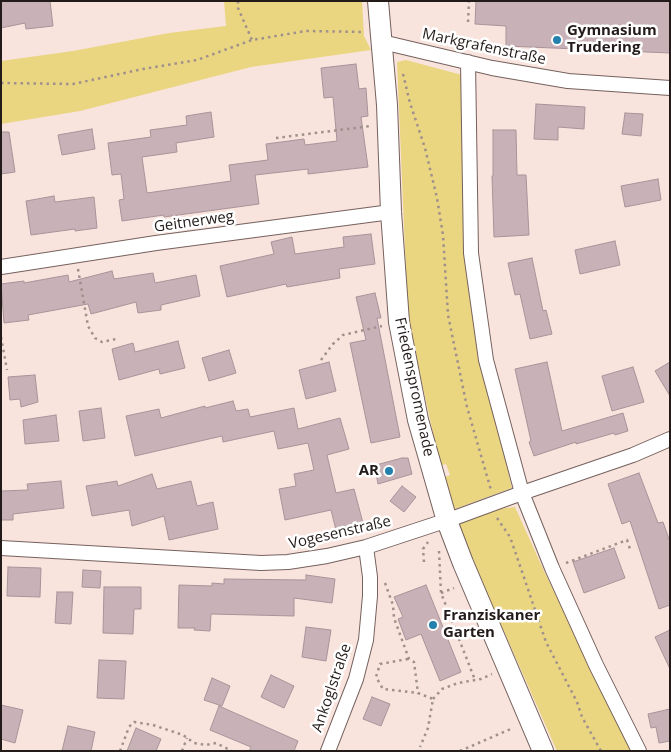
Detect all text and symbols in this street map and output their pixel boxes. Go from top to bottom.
place label: Gymnasium Trudering [567,22,657,57]
street label: Markgrafenstraße [421,25,547,69]
marker: Gymnasium Trudering [551,34,563,46]
street label: Geitnerweg [153,207,235,237]
street label: Friedenspromenade [390,316,438,458]
place label: AR [359,462,379,480]
marker: AR [383,465,395,477]
street label: Vogesenstraße [287,513,393,553]
place label: Franziskaner Garten [443,607,540,642]
marker: Franziskaner Garten [427,619,439,631]
street label: Ankoglstraße [308,641,356,735]

